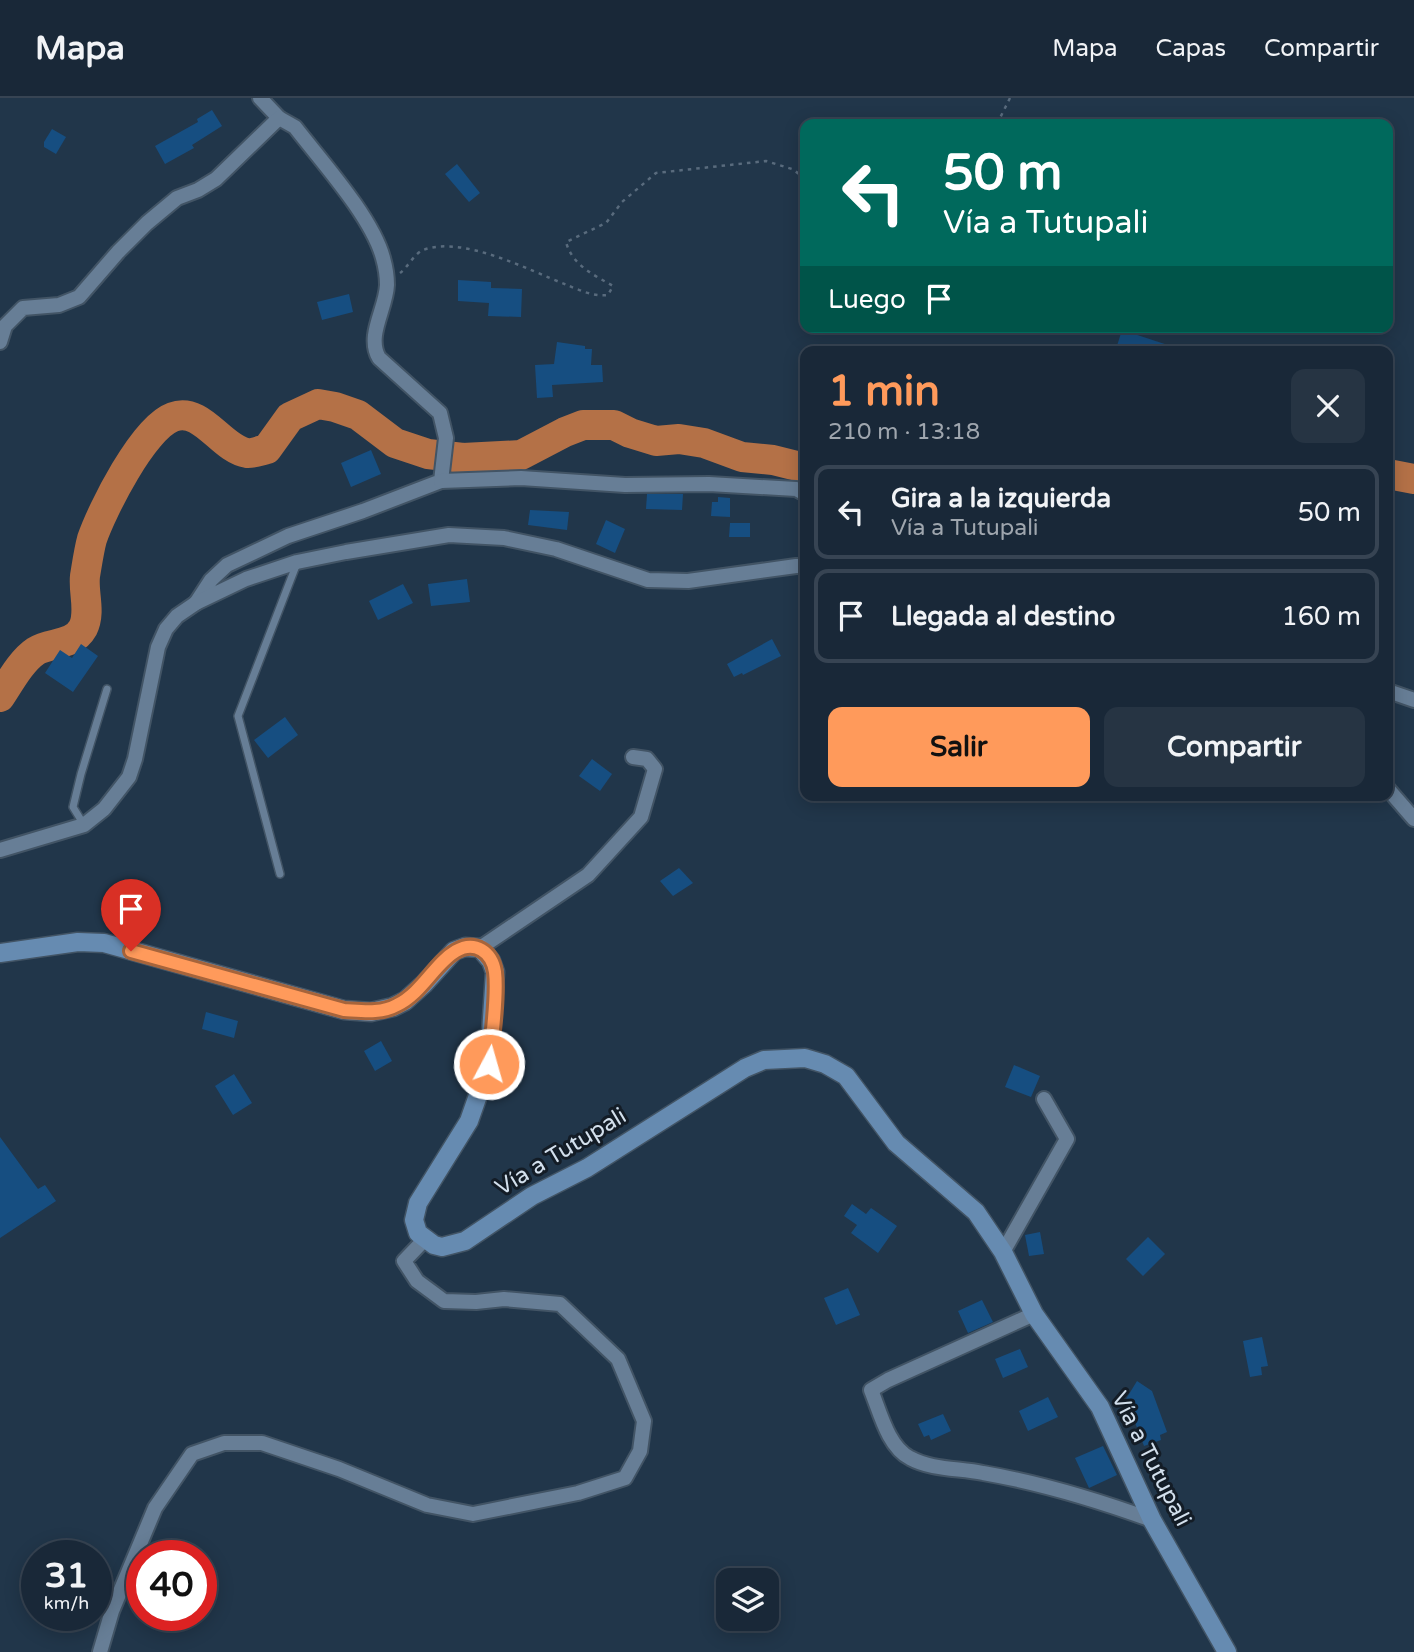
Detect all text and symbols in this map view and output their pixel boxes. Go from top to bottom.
text: Mapa [35,29,125,68]
text: Mapa [1052,34,1118,63]
text: Capas [1156,34,1226,63]
text: Compartir [1264,34,1379,63]
text: 50 m [943,144,1062,203]
icon: left [828,147,919,238]
text: Vía a Tutupali [943,204,1148,242]
icon: arrive [920,280,958,318]
text: Luego [828,284,906,315]
text: 1 min [828,366,940,417]
button: close [1291,369,1365,443]
text: 210 m · 13:18 [828,418,980,446]
text: Gira a la izquierda [891,483,1111,514]
icon: left [832,493,870,531]
text: 50 m [1298,497,1361,528]
text: Vía a Tutupali [891,514,1039,542]
icon: arrive [832,597,870,635]
text: Llegada al destino [891,601,1115,632]
text: 160 m [1281,601,1361,632]
button: Salir [828,707,1090,787]
button: Compartir [1104,707,1365,787]
pin [101,879,161,951]
icon: arrive [112,890,150,928]
position arrow [452,1027,526,1101]
street label: Vía a Tutupali [491,1102,631,1202]
street label: Vía a Tutupali [1105,1387,1197,1531]
speed limit sign: 40 [126,1540,217,1631]
text: 31 [45,1555,88,1597]
map controls [716,1568,779,1631]
button: layers [716,1568,779,1631]
text: km/h [44,1592,89,1614]

